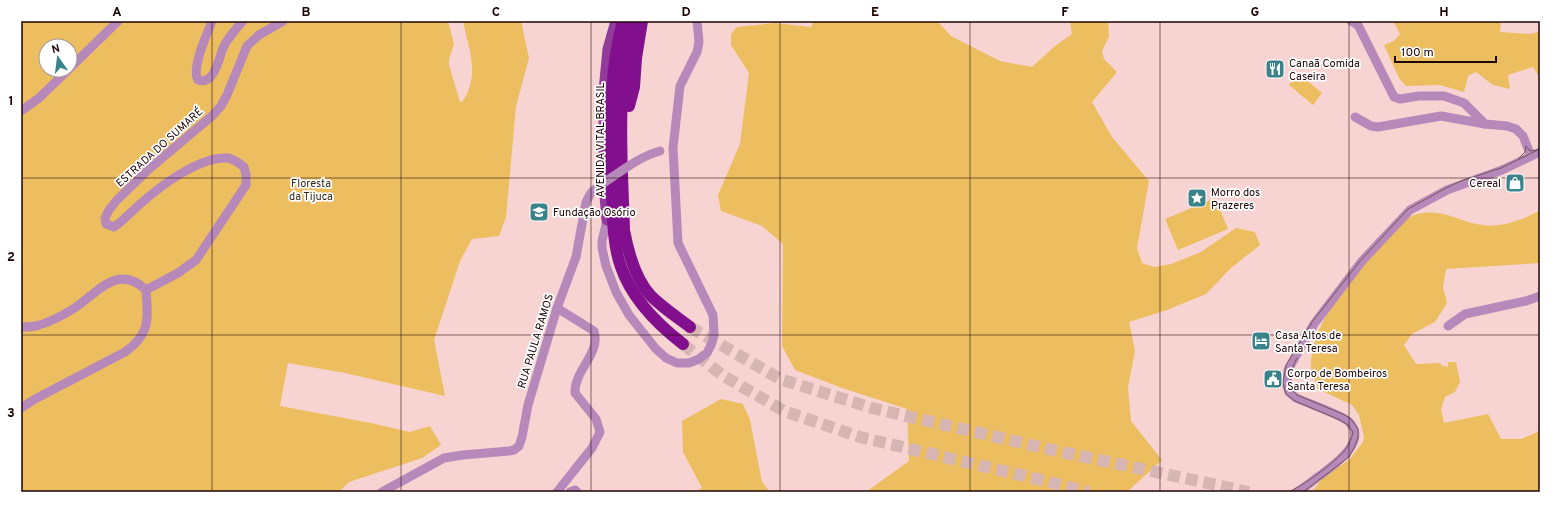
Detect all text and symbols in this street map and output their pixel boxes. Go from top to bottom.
text: A [112,5,122,21]
text: B [302,5,311,21]
text: C [492,5,500,21]
text: D [681,5,691,21]
text: E [871,5,879,21]
text: F [1061,5,1069,21]
text: G [1251,5,1260,21]
text: H [1439,5,1449,21]
north arrow [38,38,78,78]
scale bar [1395,38,1496,64]
text: N [50,42,61,57]
text: 100 m [1401,45,1434,61]
place label: Canaã Comida Caseira [1289,57,1360,84]
restaurant icon: Canaã Comida Caseira [1264,58,1286,80]
street label: AVENIDA VITAL BRASIL [594,82,608,198]
text: 1 [8,94,14,110]
street label: ESTRADA DO SUMARÉ [113,104,206,190]
shop icon: Cereal [1504,172,1526,194]
park label: Floresta da Tijuca [289,177,333,204]
place label: Cereal [1469,177,1501,191]
place label: Morro dos Prazeres [1211,186,1260,213]
place icon: Morro dos Prazeres [1186,187,1208,209]
school or university icon: Fundação Osório [528,201,550,223]
place label: Fundação Osório [553,206,636,220]
text: 2 [7,250,15,266]
street label: RUA PAULA RAMOS [515,292,557,390]
place label: Casa Altos de Santa Teresa [1275,329,1341,356]
hotel icon: Casa Altos de Santa Teresa [1250,330,1272,352]
place label: Corpo de Bombeiros Santa Teresa [1287,367,1387,394]
public building icon: Corpo de Bombeiros Santa Teresa [1262,368,1284,390]
text: 3 [7,406,15,422]

